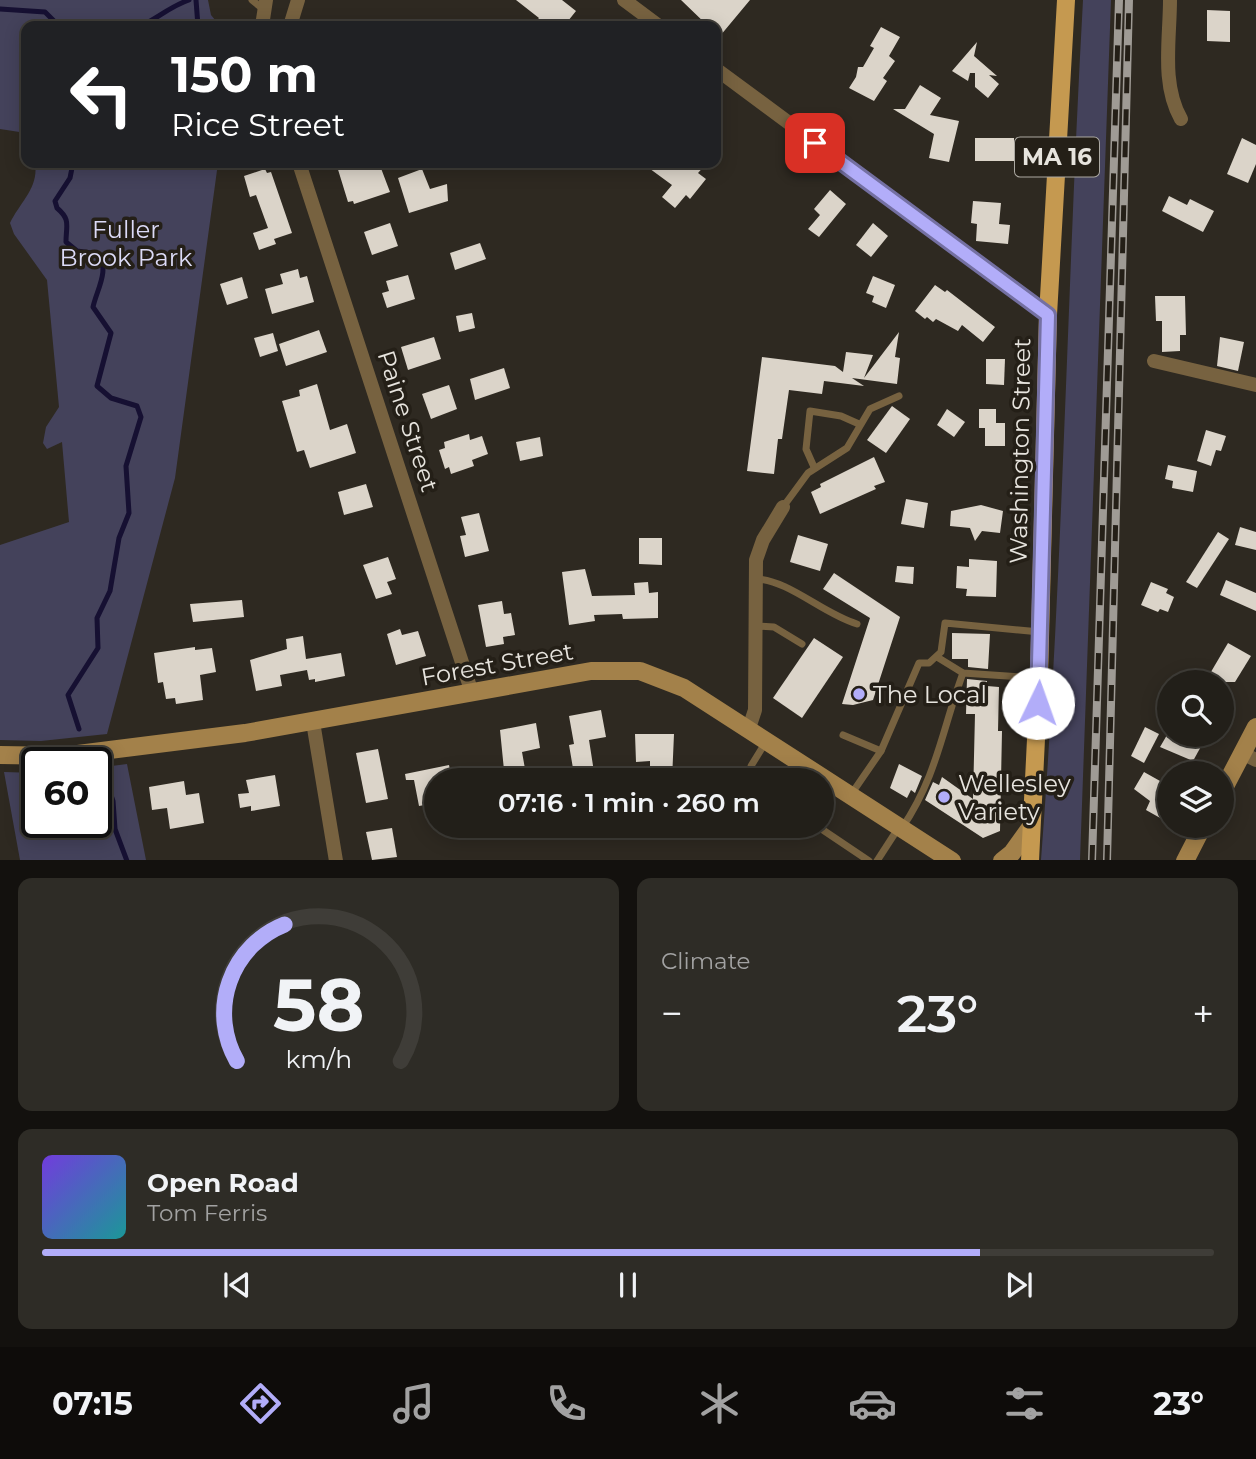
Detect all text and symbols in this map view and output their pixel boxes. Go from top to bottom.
text: 150 m [171,45,318,104]
icon: left [56,49,147,140]
text: Rice Street [171,105,345,144]
pin [785,113,845,173]
icon: arrive [796,124,834,162]
road number: MA 16 [1015,138,1099,176]
park label: Fuller Brook Park [60,215,193,272]
street label: Washington Street [1004,338,1036,564]
street label: Paine Street [371,347,445,496]
street label: Forest Street [419,636,576,692]
position arrow [1001,666,1075,740]
map controls [1157,670,1234,838]
button: search [1157,670,1234,747]
place label: The Local [873,680,987,709]
marker: The Local [851,686,867,702]
speed limit sign: 60 [21,747,112,838]
button: layers [1157,761,1234,838]
place label: Wellesley Variety [958,769,1071,826]
text: 07:16 · 1 min · 260 m [498,787,760,819]
marker: Wellesley Variety [936,789,952,805]
text: Climate [661,947,750,975]
text: 58 [273,961,364,1049]
text: 23° [897,982,978,1045]
text: − [661,990,683,1037]
text: + [1192,990,1214,1037]
text: km/h [285,1043,352,1073]
text: Open Road [147,1167,299,1199]
text: Tom Ferris [147,1199,267,1227]
icon: previous [218,1266,256,1304]
icon: pause [609,1266,647,1304]
icon: next [1000,1266,1038,1304]
icon: directions [236,1379,285,1428]
icon: music [389,1379,438,1428]
icon: phone [542,1379,591,1428]
icon: climate [695,1379,744,1428]
icon: car [848,1379,897,1428]
icon: filters [1000,1379,1049,1428]
text: 07:15 [52,1384,133,1423]
text: 23° [1153,1384,1204,1423]

